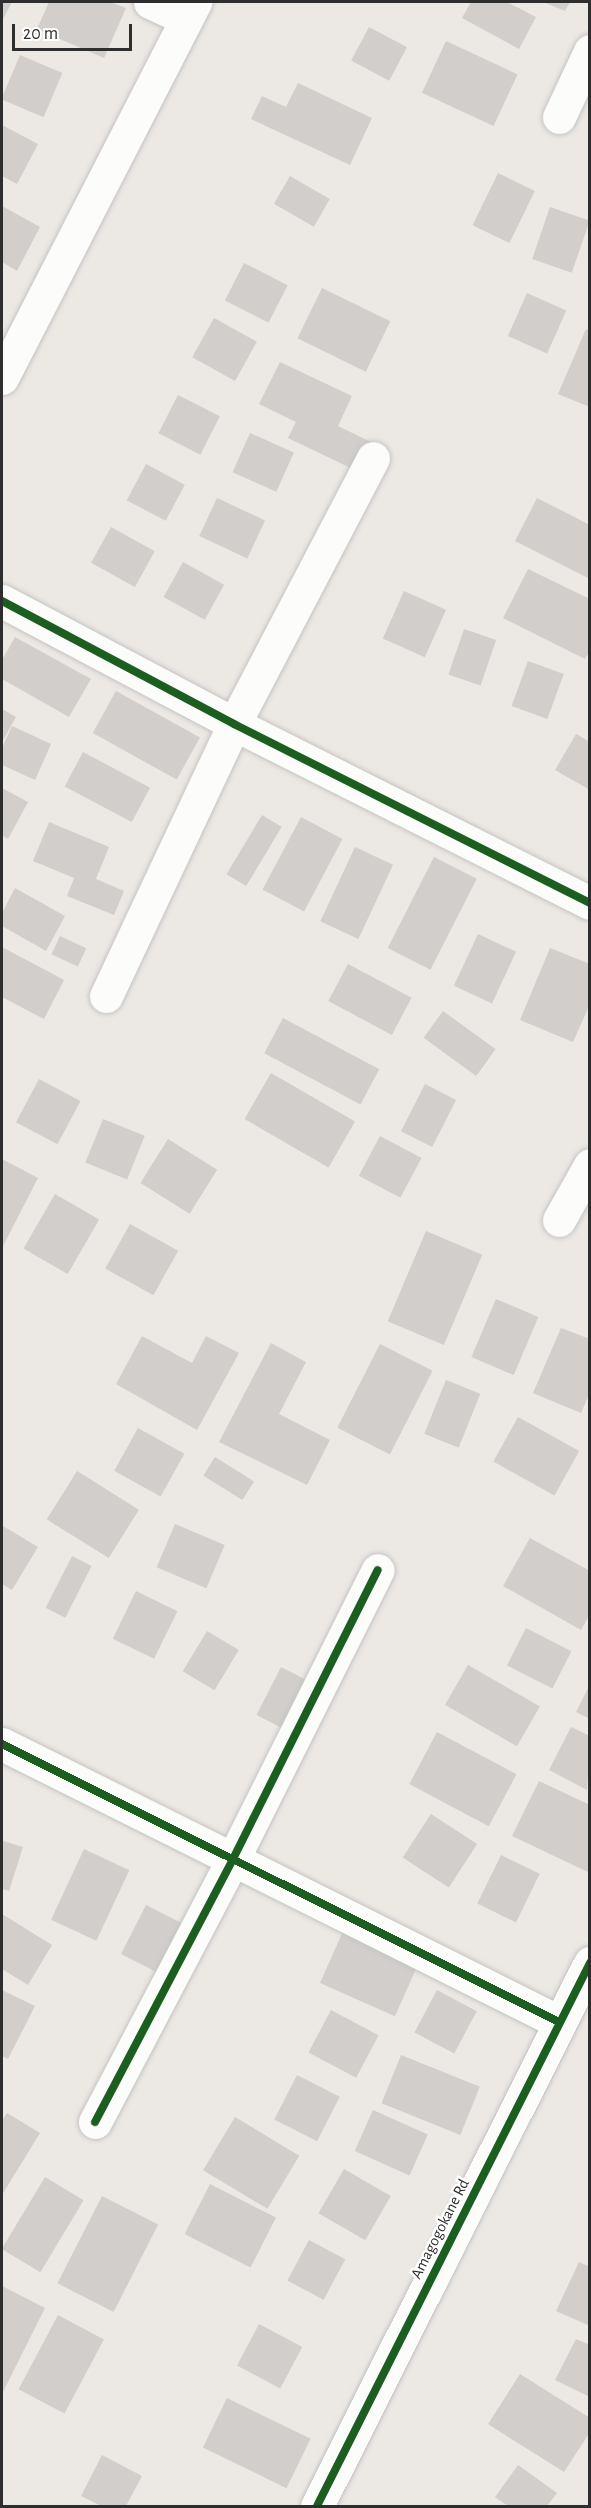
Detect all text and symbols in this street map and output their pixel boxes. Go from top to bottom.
scale bar [15,12,135,50]
text: 20 m [23,25,58,43]
street label: Amagogokane Rd [407,2176,473,2282]

